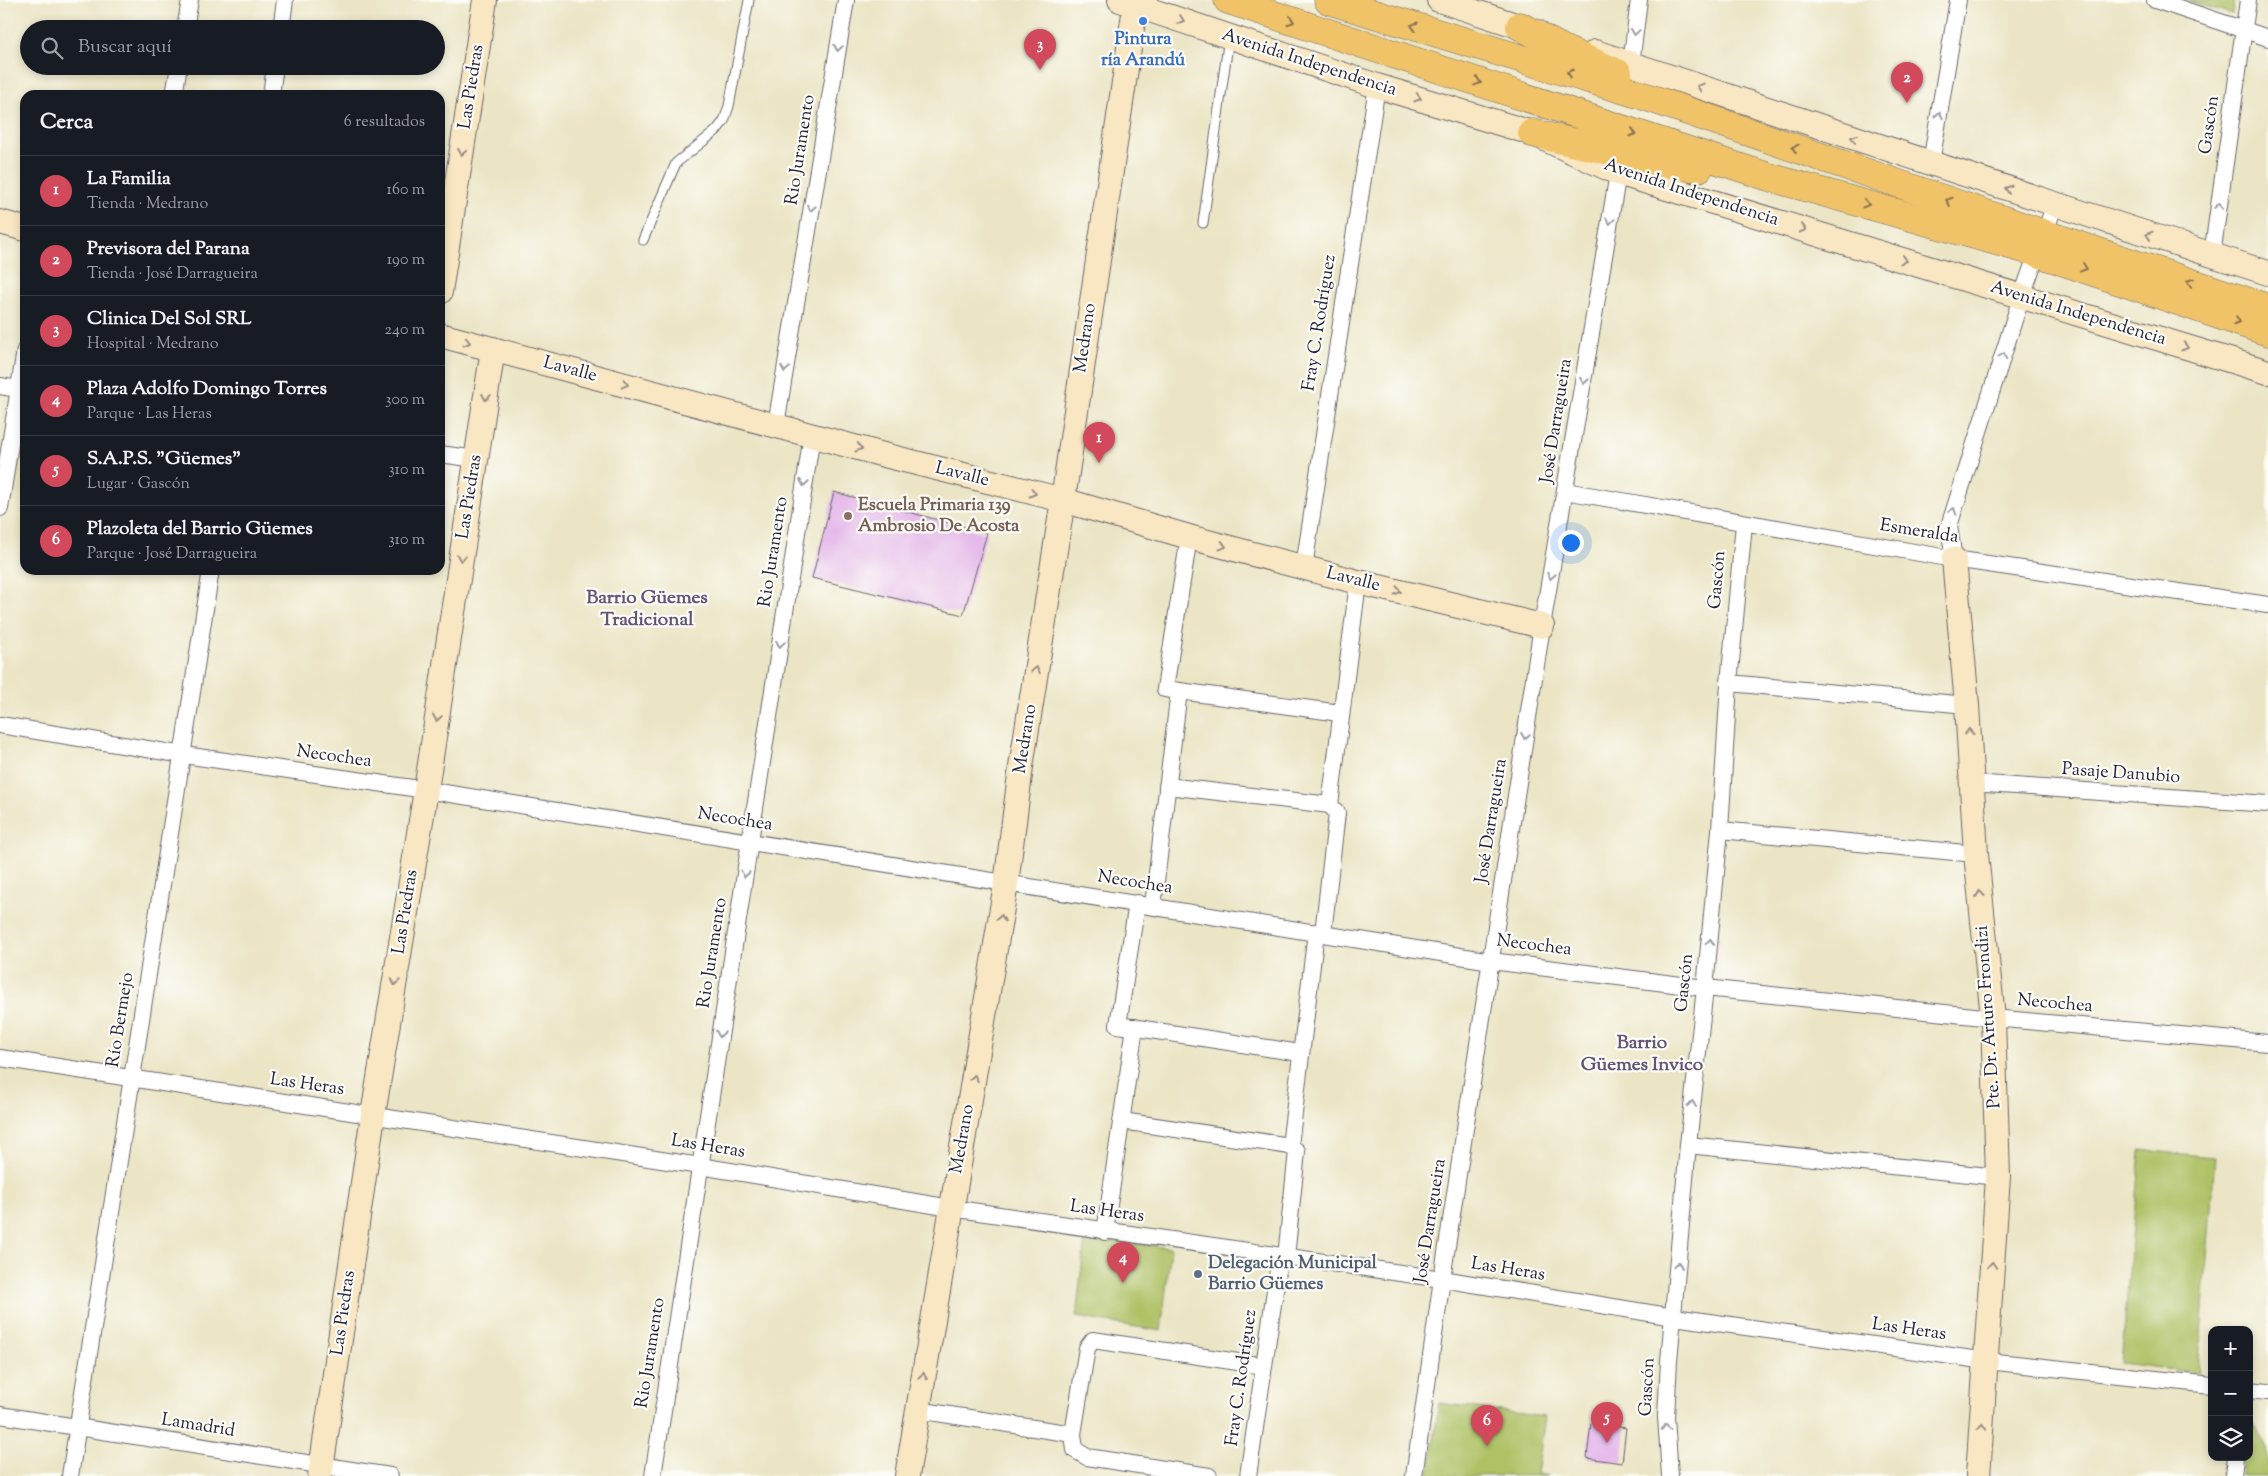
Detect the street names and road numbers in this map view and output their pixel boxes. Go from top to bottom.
street label: Avenida Independencia [1218,22,1400,104]
street label: Las Piedras [452,43,492,131]
street label: Rio Juramento [779,93,823,207]
street label: Gascón [2193,94,2227,156]
street label: Avenida Independencia [1600,152,1782,234]
street label: Fray C. Rodríguez [1296,253,1344,393]
street label: Avenida Independencia [1987,275,2169,353]
street label: Medrano [1068,301,1104,374]
street label: Lavalle [540,350,600,390]
street label: José Darragueira [1534,357,1580,486]
street label: Las Piedras [450,453,490,541]
street label: Lavalle [932,456,992,494]
street label: Rio Juramento [752,495,796,609]
street label: Esmeralda [1878,513,1960,551]
street label: Gascón [1702,549,1734,610]
street label: Lavalle [1323,561,1383,599]
street label: Medrano [1008,702,1044,776]
street label: Necochea [295,739,373,775]
street label: José Darragueira [1469,757,1515,886]
street label: Pasaje Danubio [2061,757,2181,791]
street label: Necochea [696,801,774,839]
street label: Necochea [1096,864,1174,902]
street label: Las Piedras [386,868,426,956]
street label: Rio Juramento [691,896,735,1010]
street label: Pte. Dr. Arturo Frondizi [1970,925,2008,1109]
street label: Necochea [1495,928,1573,964]
street label: Gascón [1669,952,1701,1014]
street label: Río Bermejo [101,970,141,1069]
street label: Necochea [2016,988,2094,1020]
street label: Las Heras [268,1067,346,1103]
street label: Medrano [944,1102,982,1176]
street label: Las Heras [669,1128,747,1166]
street label: José Darragueira [1408,1157,1454,1286]
street label: Las Heras [1068,1194,1146,1230]
street label: Las Heras [1469,1251,1547,1289]
street label: Las Piedras [325,1269,363,1357]
street label: Rio Juramento [629,1296,673,1410]
street label: Fray C. Rodríguez [1220,1308,1264,1448]
street label: Las Heras [1870,1312,1948,1348]
street label: Gascón [1633,1357,1663,1417]
street label: Lamadrid [159,1407,237,1445]

